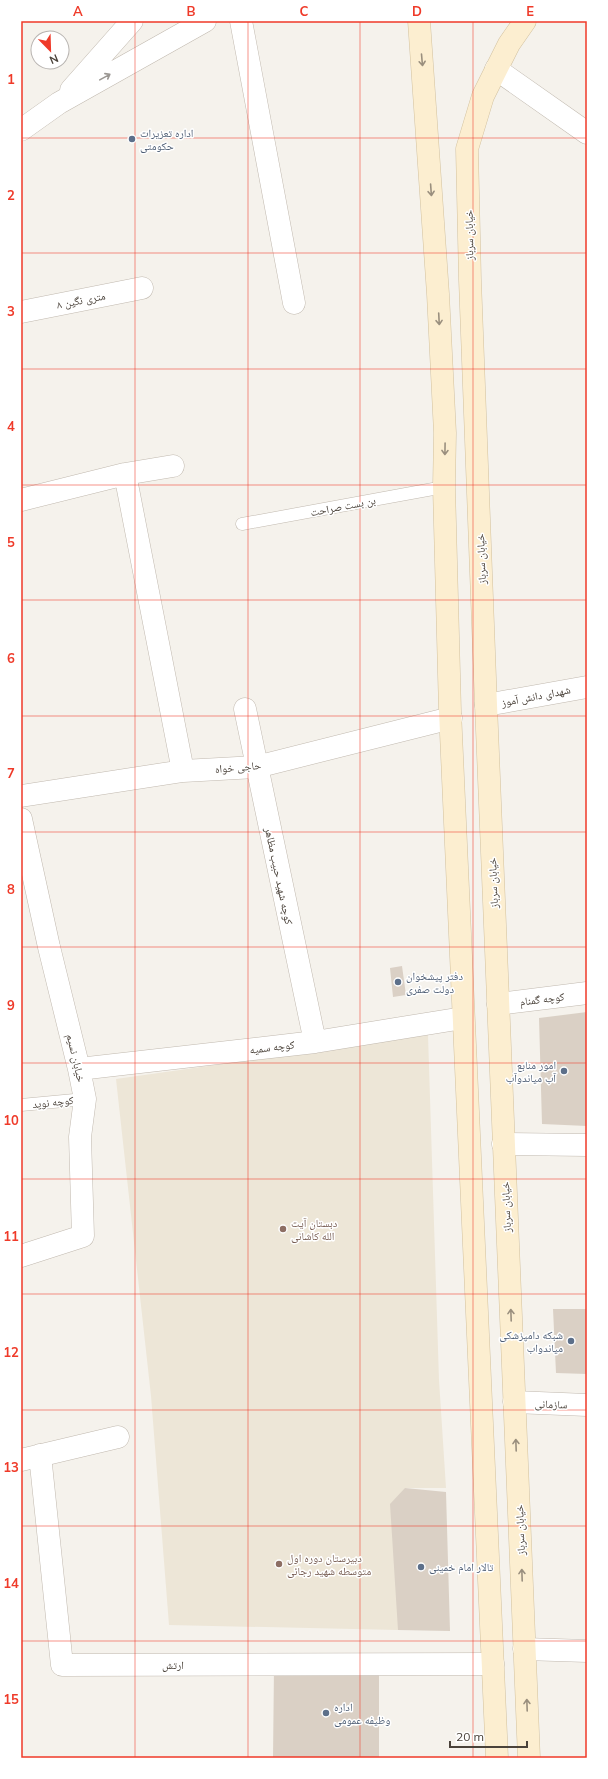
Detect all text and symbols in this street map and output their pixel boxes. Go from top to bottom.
text: A [73,3,83,19]
text: B [187,3,196,19]
text: C [300,3,309,19]
text: D [412,3,422,19]
text: E [526,3,534,19]
north arrow [30,30,70,70]
text: N [47,51,60,67]
one-way arrow [419,53,426,66]
text: 1 [7,71,15,87]
one-way arrow [99,73,111,81]
place label: اداره تعزیرات حکومتی [140,126,194,153]
marker: اداره تعزیرات حکومتی [127,134,137,144]
one-way arrow [428,183,435,196]
text: 2 [7,187,15,203]
street label: خیابان سرباز [462,210,476,261]
street label: ۸ متری نگین [55,288,107,312]
text: 3 [7,303,15,319]
one-way arrow [436,312,443,325]
text: 4 [7,418,15,434]
one-way arrow [441,442,449,455]
street label: بن بست صراحت [309,493,377,519]
street label: خیابان سرباز [473,533,489,586]
text: 5 [7,534,15,550]
text: 6 [7,650,15,666]
street label: شهدای دانش آموز [499,682,572,710]
street label: حاجی خواه [214,758,262,776]
text: 7 [7,765,15,781]
street label: کوچه شهید حبیب مظاهر [262,825,296,926]
street label: خیابان سرباز [485,857,501,910]
text: 8 [7,881,15,897]
place label: دفتر پیشخوان دولت صفری [406,969,463,996]
marker: دفتر پیشخوان دولت صفری [393,977,403,987]
street label: کوچه گمنام [519,989,566,1009]
text: 9 [7,997,15,1013]
street label: خیابان نسیم [63,1033,88,1084]
street label: کوچه سمیه [249,1037,296,1057]
place label: امور منابع آب میاندوآب [506,1058,556,1085]
marker: امور منابع آب میاندوآب [559,1066,569,1076]
street label: کوچه نوید [32,1093,75,1111]
text: 10 [3,1112,19,1128]
street label: خیابان سرباز [498,1181,514,1234]
place label: دبستان آیت الله کاشانی [291,1216,338,1243]
marker: دبستان آیت الله کاشانی [278,1224,288,1234]
text: 11 [3,1228,19,1244]
one-way arrow [507,1309,514,1322]
place label: شبکه دامپزشکی میاندواب [499,1328,563,1355]
marker: شبکه دامپزشکی میاندواب [566,1336,576,1346]
text: 12 [3,1344,19,1360]
street label: سازمانی [534,1396,568,1412]
one-way arrow [513,1439,520,1452]
text: 13 [3,1459,19,1475]
street label: خیابان سرباز [512,1504,528,1557]
place label: دبیرستان دوره اول متوسطه شهید رجائی [287,1551,371,1578]
marker: دبیرستان دوره اول متوسطه شهید رجائی [274,1559,284,1569]
place label: تالار امام خمینی [429,1560,494,1574]
marker: تالار امام خمینی [416,1562,426,1572]
one-way arrow [518,1569,525,1582]
text: 14 [3,1575,19,1591]
street label: ارتش [162,1658,184,1672]
text: 15 [3,1691,19,1707]
one-way arrow [523,1699,531,1712]
place label: اداره وظیفه عمومی [334,1700,390,1727]
marker: اداره وظیفه عمومی [321,1708,331,1718]
scale bar [450,1723,527,1749]
text: 20 m [456,1729,484,1744]

